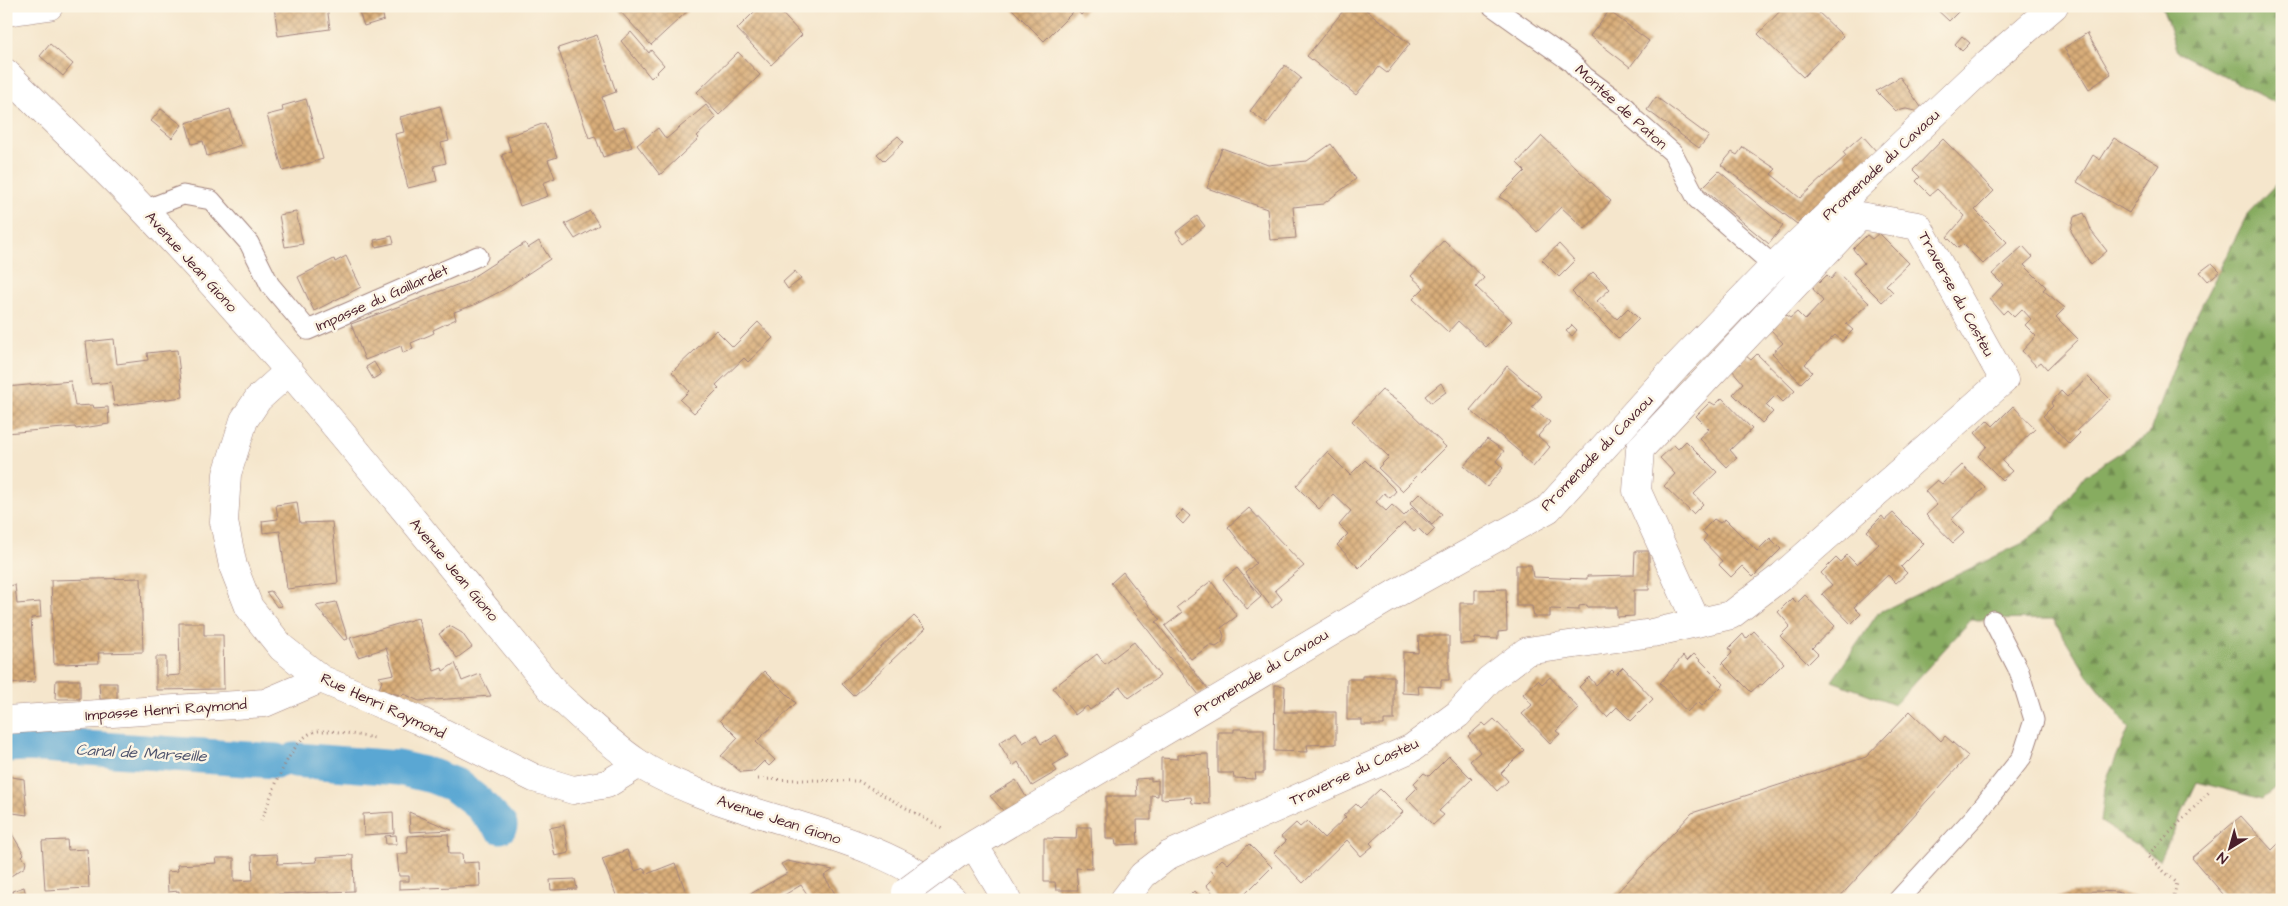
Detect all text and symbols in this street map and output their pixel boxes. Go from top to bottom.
street label: Montée de Paton [1570,60,1672,155]
street label: Promenade du Cavaou [1818,105,1945,225]
street label: Avenue Jean Giono [140,207,242,317]
street label: Traverse du Castèu [1913,228,1999,361]
street label: Impasse du Gaillardet [312,259,452,337]
street label: Promenade du Cavaou [1536,390,1658,516]
street label: Avenue Jean Giono [405,514,504,627]
street label: Promenade du Cavaou [1190,624,1333,722]
street label: Rue Henri Raymond [317,668,449,745]
street label: Impasse Henri Raymond [84,694,248,727]
street label: Traverse du Castèu [1286,733,1422,811]
water label: Canal de Marseille [75,739,208,767]
street label: Avenue Jean Giono [714,790,844,850]
north arrow [2206,824,2256,874]
text: N [2213,847,2232,868]

